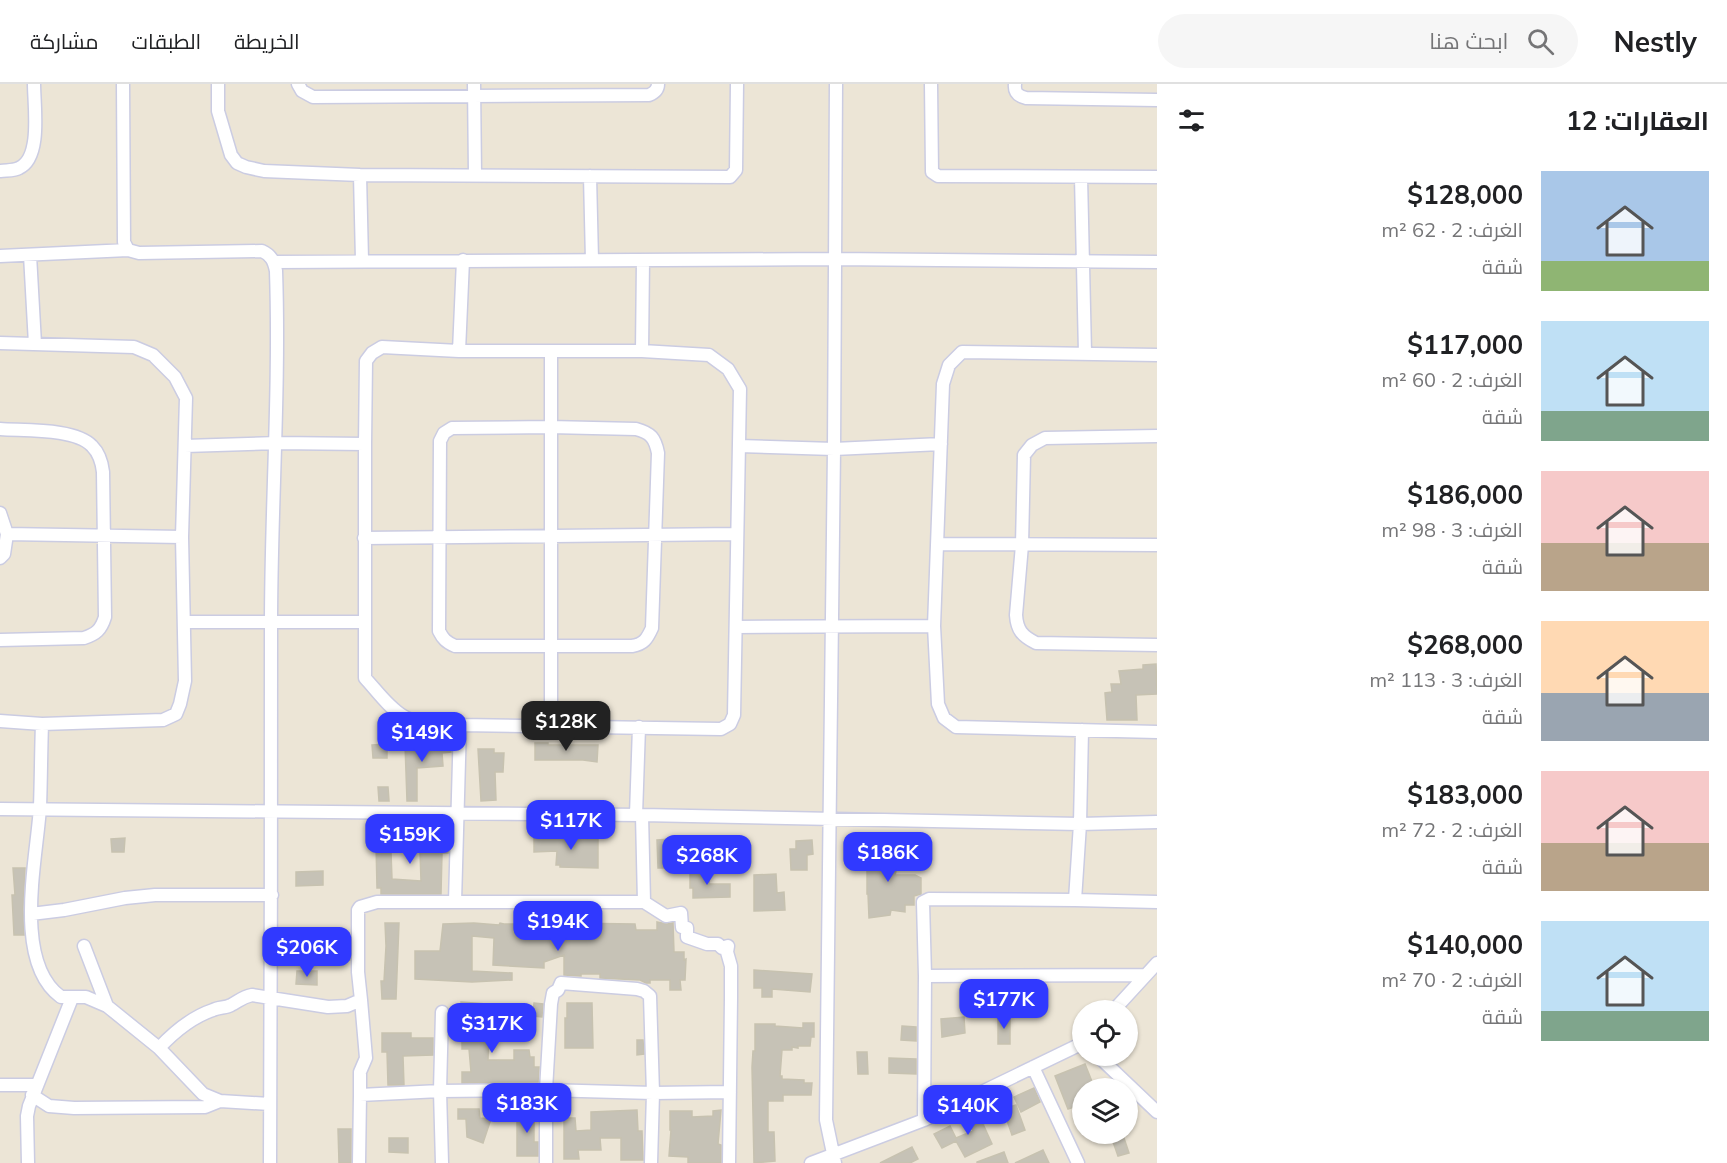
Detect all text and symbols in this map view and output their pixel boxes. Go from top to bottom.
search box [1158,14,1578,68]
text: Nestly [1614,24,1697,59]
icon: search [1524,25,1557,58]
text: ابحث هنا [1429,27,1509,55]
text: مشاركة [30,28,99,54]
text: الطبقات [132,28,201,54]
text: الخريطة [234,28,300,54]
icon: filters [1175,104,1208,137]
text: العقارات: 12 [1566,104,1709,137]
text: $128,000 [1407,178,1523,211]
icon: home [1589,195,1661,267]
text: الغرف: 2 · 62 m² [1381,217,1523,242]
text: شقة [1482,254,1523,279]
text: $117,000 [1407,328,1523,361]
icon: home [1589,345,1661,417]
text: الغرف: 2 · 60 m² [1381,367,1523,392]
text: شقة [1482,404,1523,429]
text: $186,000 [1407,478,1523,511]
icon: home [1589,495,1661,567]
text: الغرف: 3 · 98 m² [1381,517,1523,542]
text: شقة [1482,554,1523,579]
text: $268,000 [1407,628,1523,661]
icon: home [1589,645,1661,717]
text: الغرف: 3 · 113 m² [1369,667,1523,692]
pin: $128K [524,701,608,752]
text: شقة [1482,704,1523,729]
text: $128K [535,708,597,733]
pin: $149K [380,712,464,763]
text: $149K [391,719,453,744]
text: $183,000 [1407,778,1523,811]
icon: home [1589,795,1661,867]
pin: $117K [529,800,613,851]
text: $117K [540,807,602,832]
pin: $159K [368,814,452,865]
text: الغرف: 2 · 72 m² [1381,817,1523,842]
text: $159K [379,821,441,846]
pin: $186K [846,832,930,883]
pin: $268K [665,835,749,886]
text: $186K [857,839,919,864]
text: $268K [676,842,738,867]
text: شقة [1482,854,1523,879]
pin: $194K [516,901,600,952]
text: $194K [527,908,589,933]
pin: $206K [265,927,349,978]
text: $140,000 [1407,928,1523,961]
text: $206K [276,934,338,959]
icon: home [1589,945,1661,1017]
text: الغرف: 2 · 70 m² [1381,967,1523,992]
pin: $177K [962,979,1046,1030]
text: $177K [973,986,1035,1011]
map controls [1072,1000,1138,1144]
button: locate [1072,1000,1138,1066]
pin: $317K [450,1003,534,1054]
text: شقة [1482,1004,1523,1029]
text: $317K [461,1010,523,1035]
button: layers [1072,1078,1138,1144]
pin: $183K [485,1083,569,1134]
pin: $140K [926,1085,1010,1136]
text: $183K [496,1090,558,1115]
text: $140K [937,1092,999,1117]

